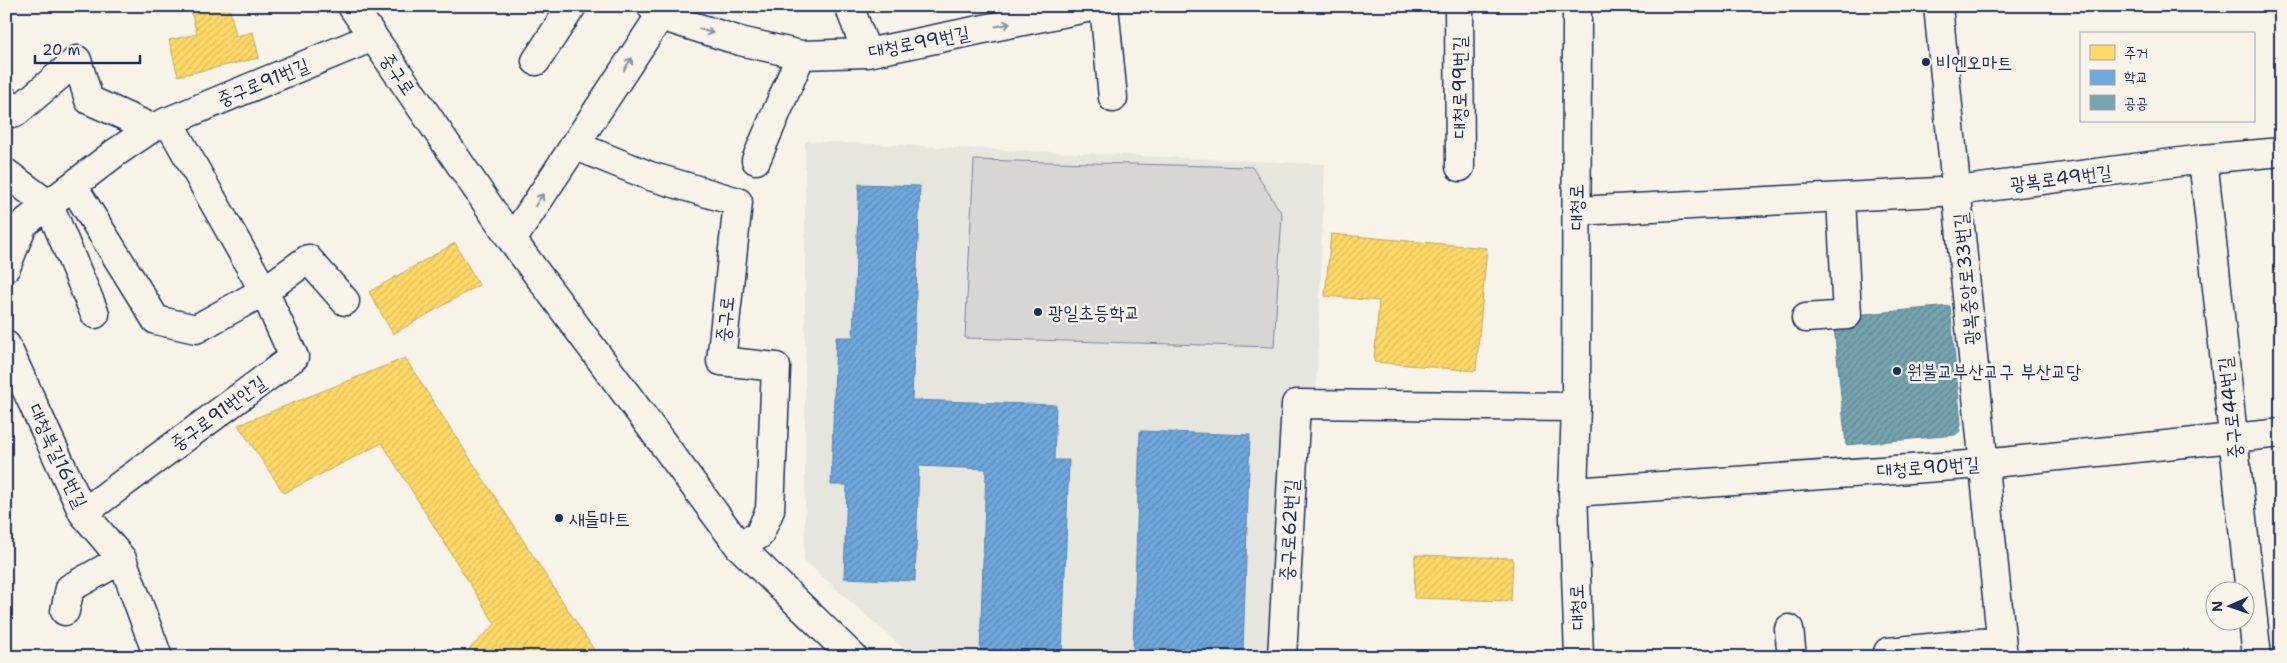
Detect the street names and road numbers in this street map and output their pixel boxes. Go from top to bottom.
street label: 대청로99번길 [866,20,972,64]
street label: 대청로99번길 [1447,36,1472,138]
street label: 중구로 [375,48,421,100]
street label: 중구로91번길 [213,52,313,112]
street label: 광복로49번길 [2009,159,2113,197]
street label: 대청로 [1564,184,1589,230]
street label: 광복중앙로33번길 [1948,212,1984,346]
street label: 중구로 [710,295,740,343]
street label: 중구로44번길 [2212,356,2248,460]
street label: 중구로91번안길 [165,370,271,456]
street label: 대청북길16번길 [23,400,93,512]
street label: 대청로90번길 [1876,451,1980,483]
street label: 중구로62번길 [1274,478,1304,582]
street label: 대청로 [1564,584,1590,630]

